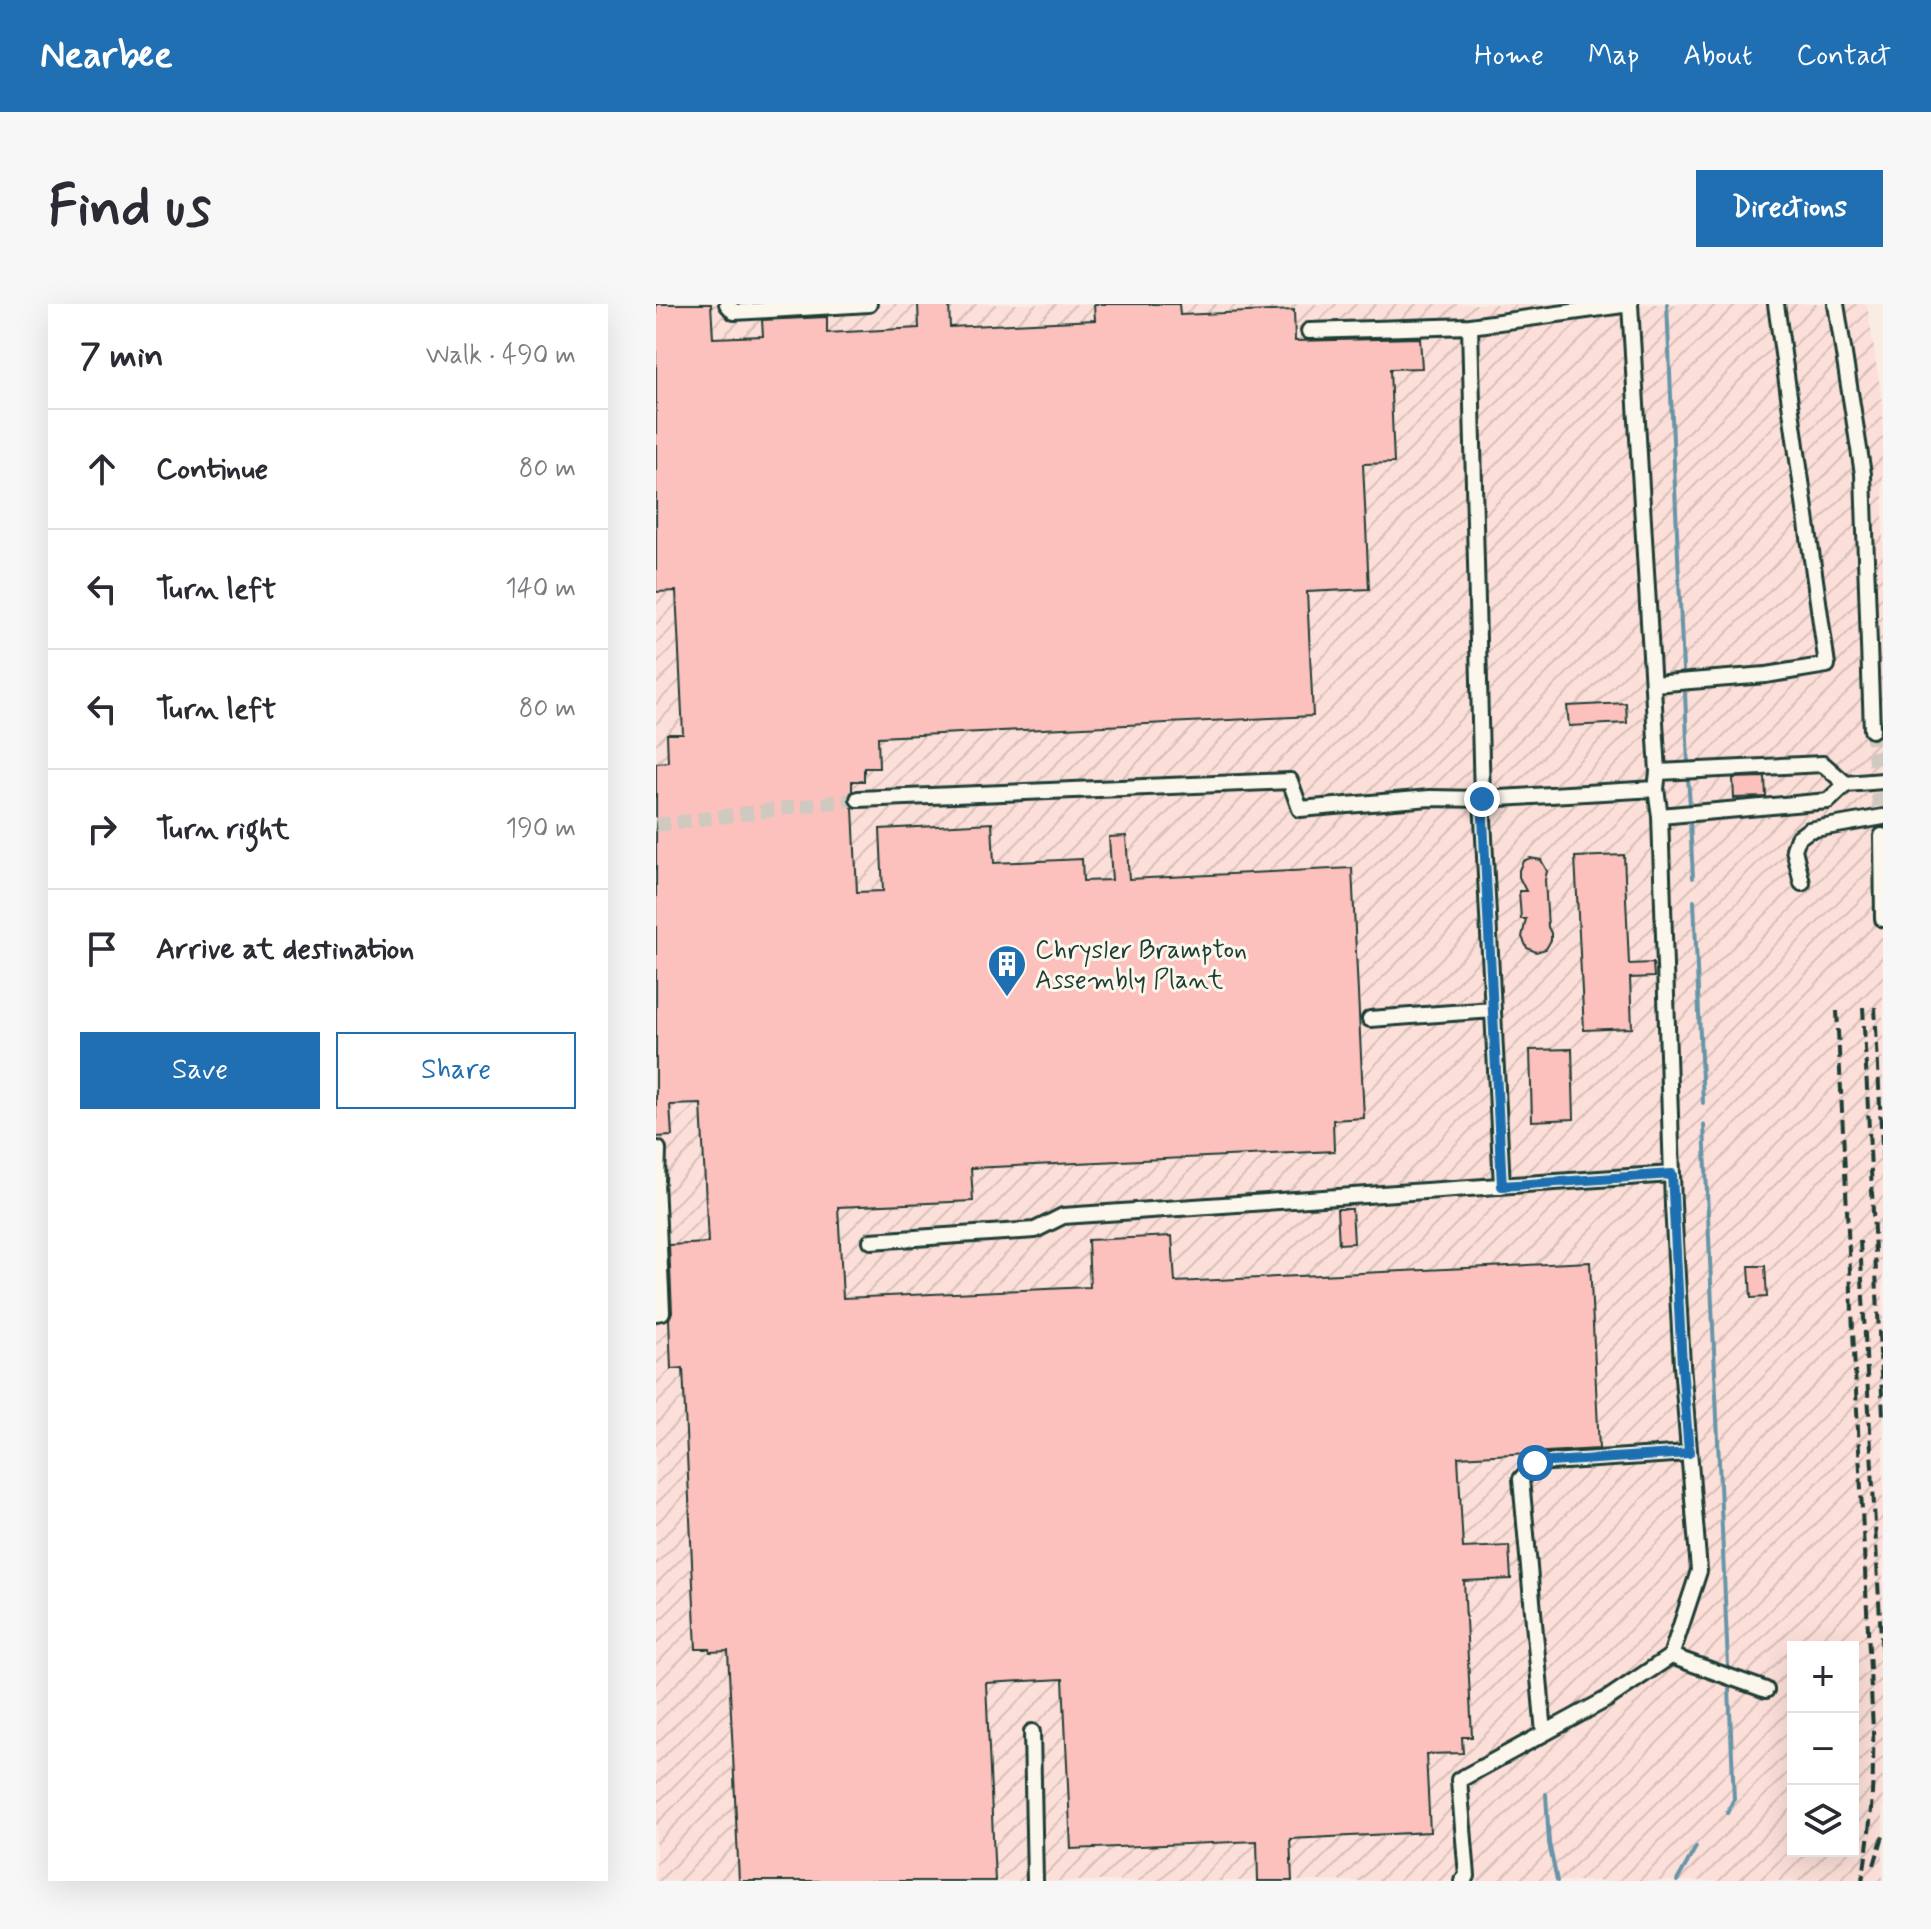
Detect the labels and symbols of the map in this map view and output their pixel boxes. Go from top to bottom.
route end [1464,781,1500,817]
place label: Chrysler Brampton Assembly Plant [1035,934,1247,998]
building icon: Chrysler Brampton Assembly Plant [986,943,1028,998]
route start [1517,1445,1553,1481]

